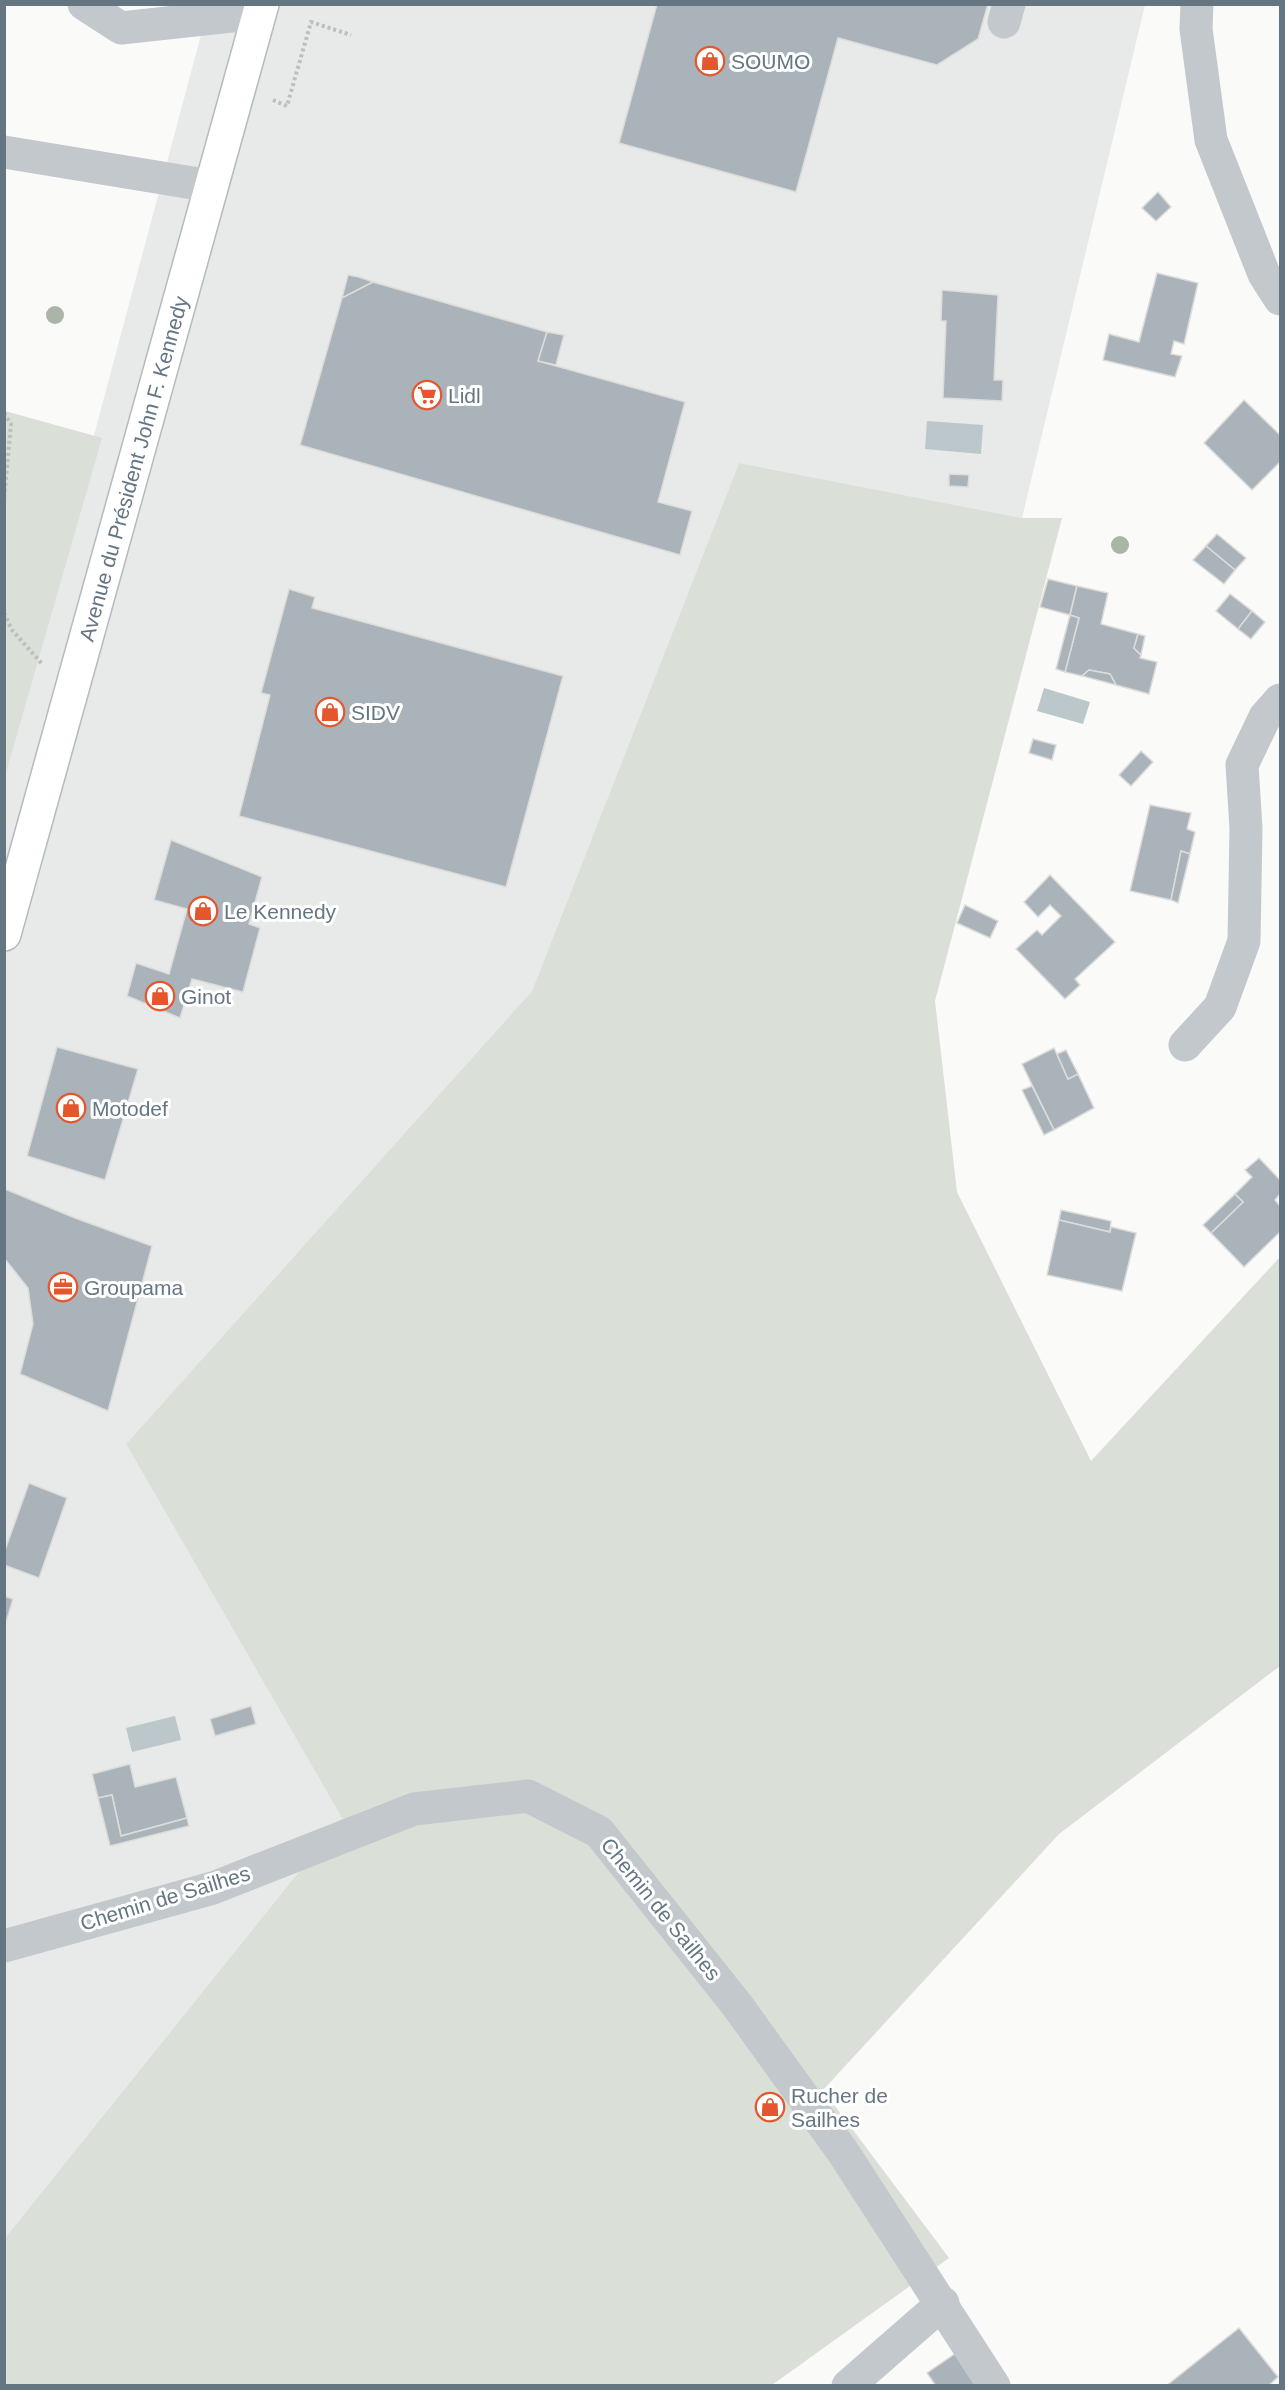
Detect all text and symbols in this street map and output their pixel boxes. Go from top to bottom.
shop icon: SOUMO [694,45,726,77]
place label: SOUMO [731,50,810,73]
street label: Avenue du Président John F. Kennedy [74,293,192,644]
supermarket icon: Lidl [411,379,443,411]
place label: Lidl [448,384,481,407]
shop icon: SIDV [314,696,346,728]
place label: SIDV [351,701,400,724]
shop icon: Le Kennedy [187,895,219,927]
place label: Le Kennedy [224,900,337,923]
shop icon: Ginot [144,980,176,1012]
place label: Ginot [181,985,231,1008]
shop icon: Motodef [55,1092,87,1124]
place label: Motodef [92,1097,168,1120]
office icon: Groupama [47,1271,79,1303]
place label: Groupama [84,1276,184,1299]
street label: Chemin de Sailhes [597,1833,725,1985]
street label: Chemin de Sailhes [77,1861,253,1935]
place label: Rucher de Sailhes [791,2084,888,2131]
shop icon: Rucher de Sailhes [754,2091,786,2123]

